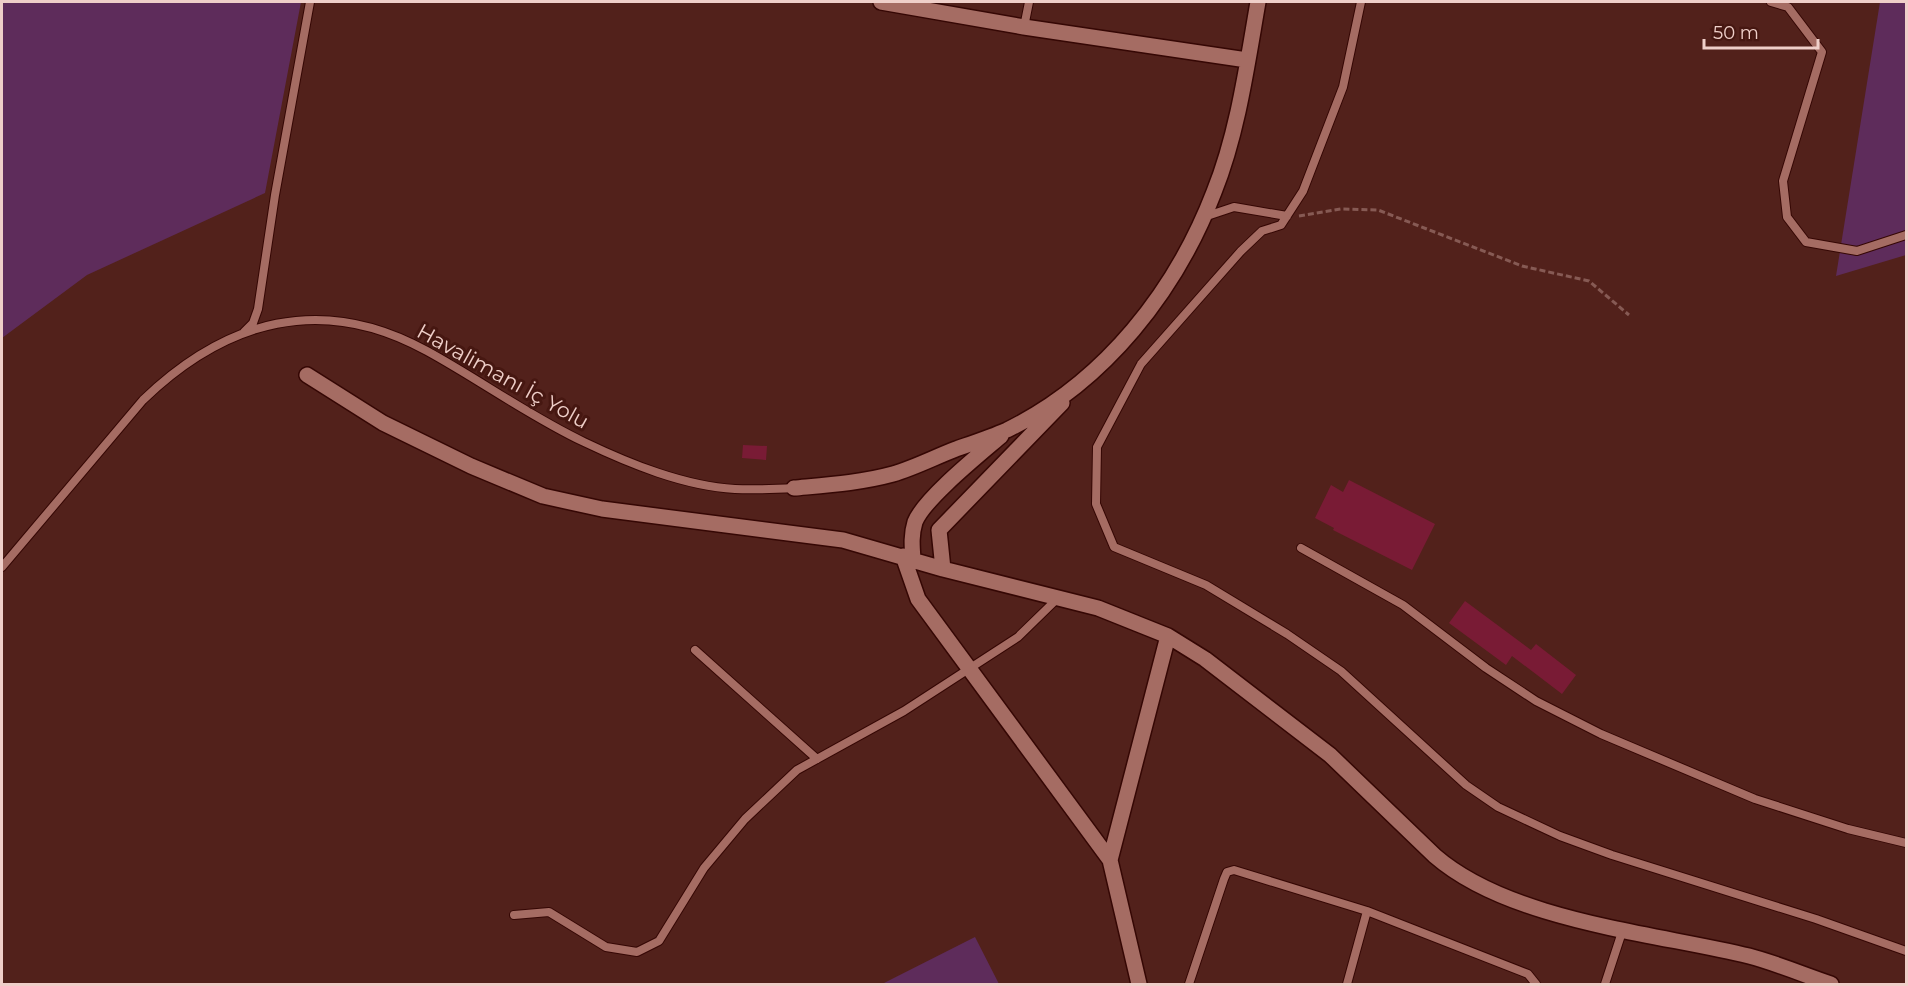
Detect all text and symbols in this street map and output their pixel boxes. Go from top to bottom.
scale bar [1704,12,1818,50]
text: 50 m [1713,22,1759,44]
street label: Havalimanı İç Yolu [413,318,593,434]

